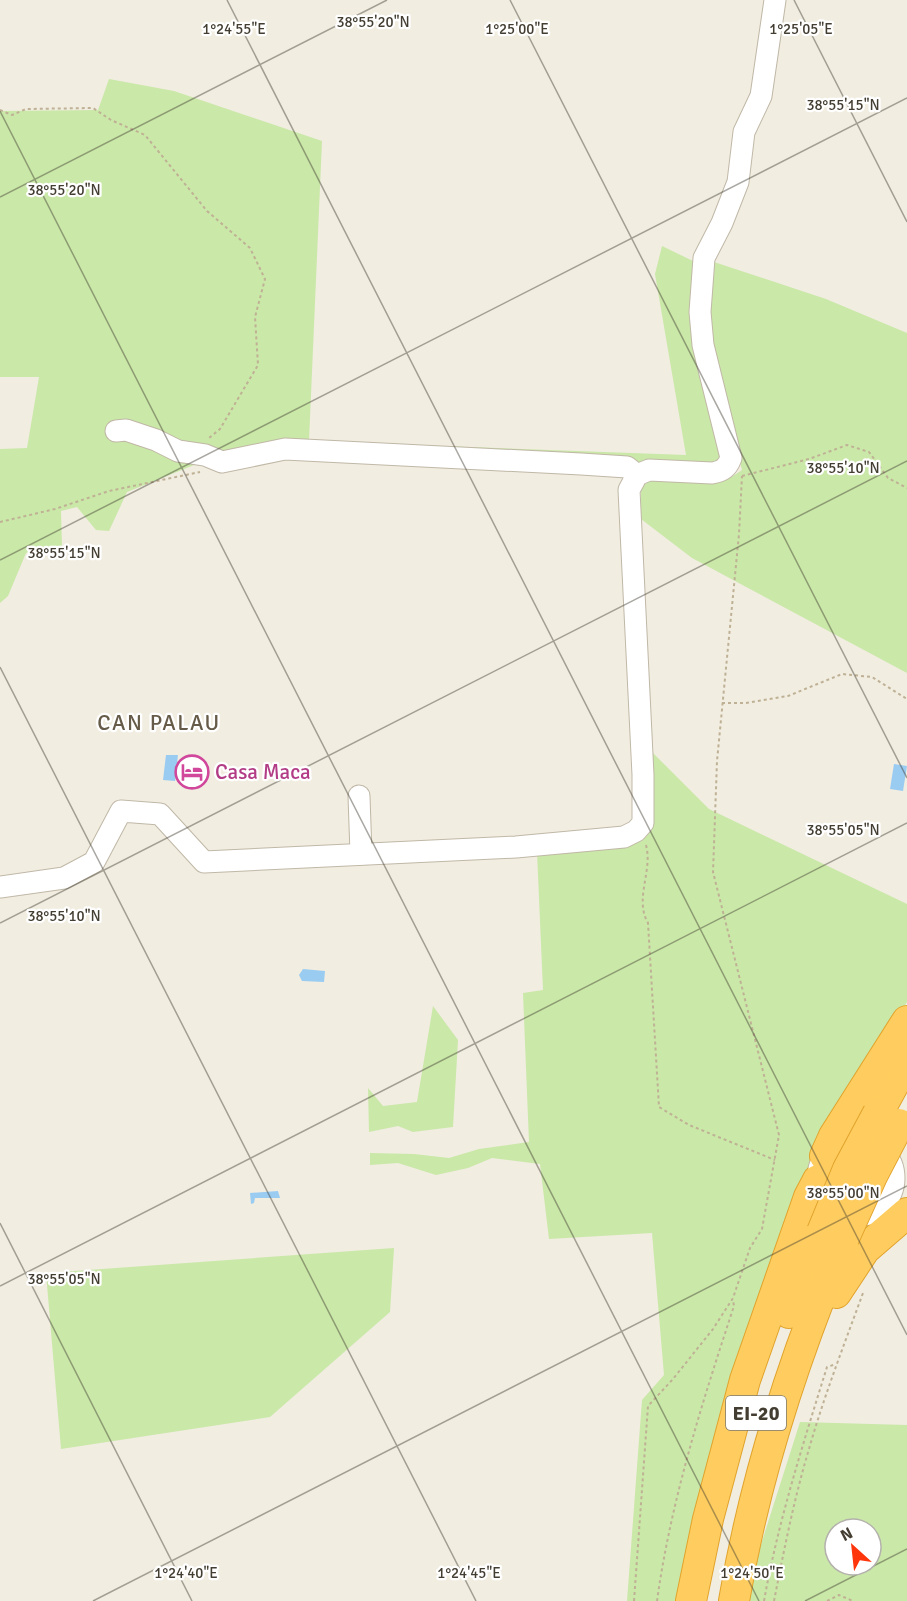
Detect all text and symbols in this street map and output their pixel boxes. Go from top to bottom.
text: 38°55'20"N [336,13,410,31]
text: 1°24'55"E [202,20,266,38]
text: 1°25'00"E [485,20,549,38]
text: 1°25'05"E [769,20,833,38]
text: 38°55'15"N [806,96,880,114]
text: 38°55'20"N [27,181,101,199]
text: 38°55'10"N [806,459,880,477]
text: 38°55'15"N [27,544,101,562]
district label: CAN PALAU [97,709,221,736]
hotel icon: Casa Maca [174,754,210,790]
place label: Casa Maca [215,759,311,785]
text: 38°55'05"N [806,821,880,839]
text: 38°55'10"N [27,907,101,925]
text: 38°55'00"N [806,1184,880,1202]
text: 38°55'05"N [27,1270,101,1288]
road number: EI-20 [726,1396,786,1430]
north arrow [823,1517,883,1577]
text: N [837,1523,856,1546]
text: 1°24'40"E [154,1564,218,1582]
text: 1°24'45"E [437,1564,501,1582]
text: 1°24'50"E [720,1564,784,1582]

